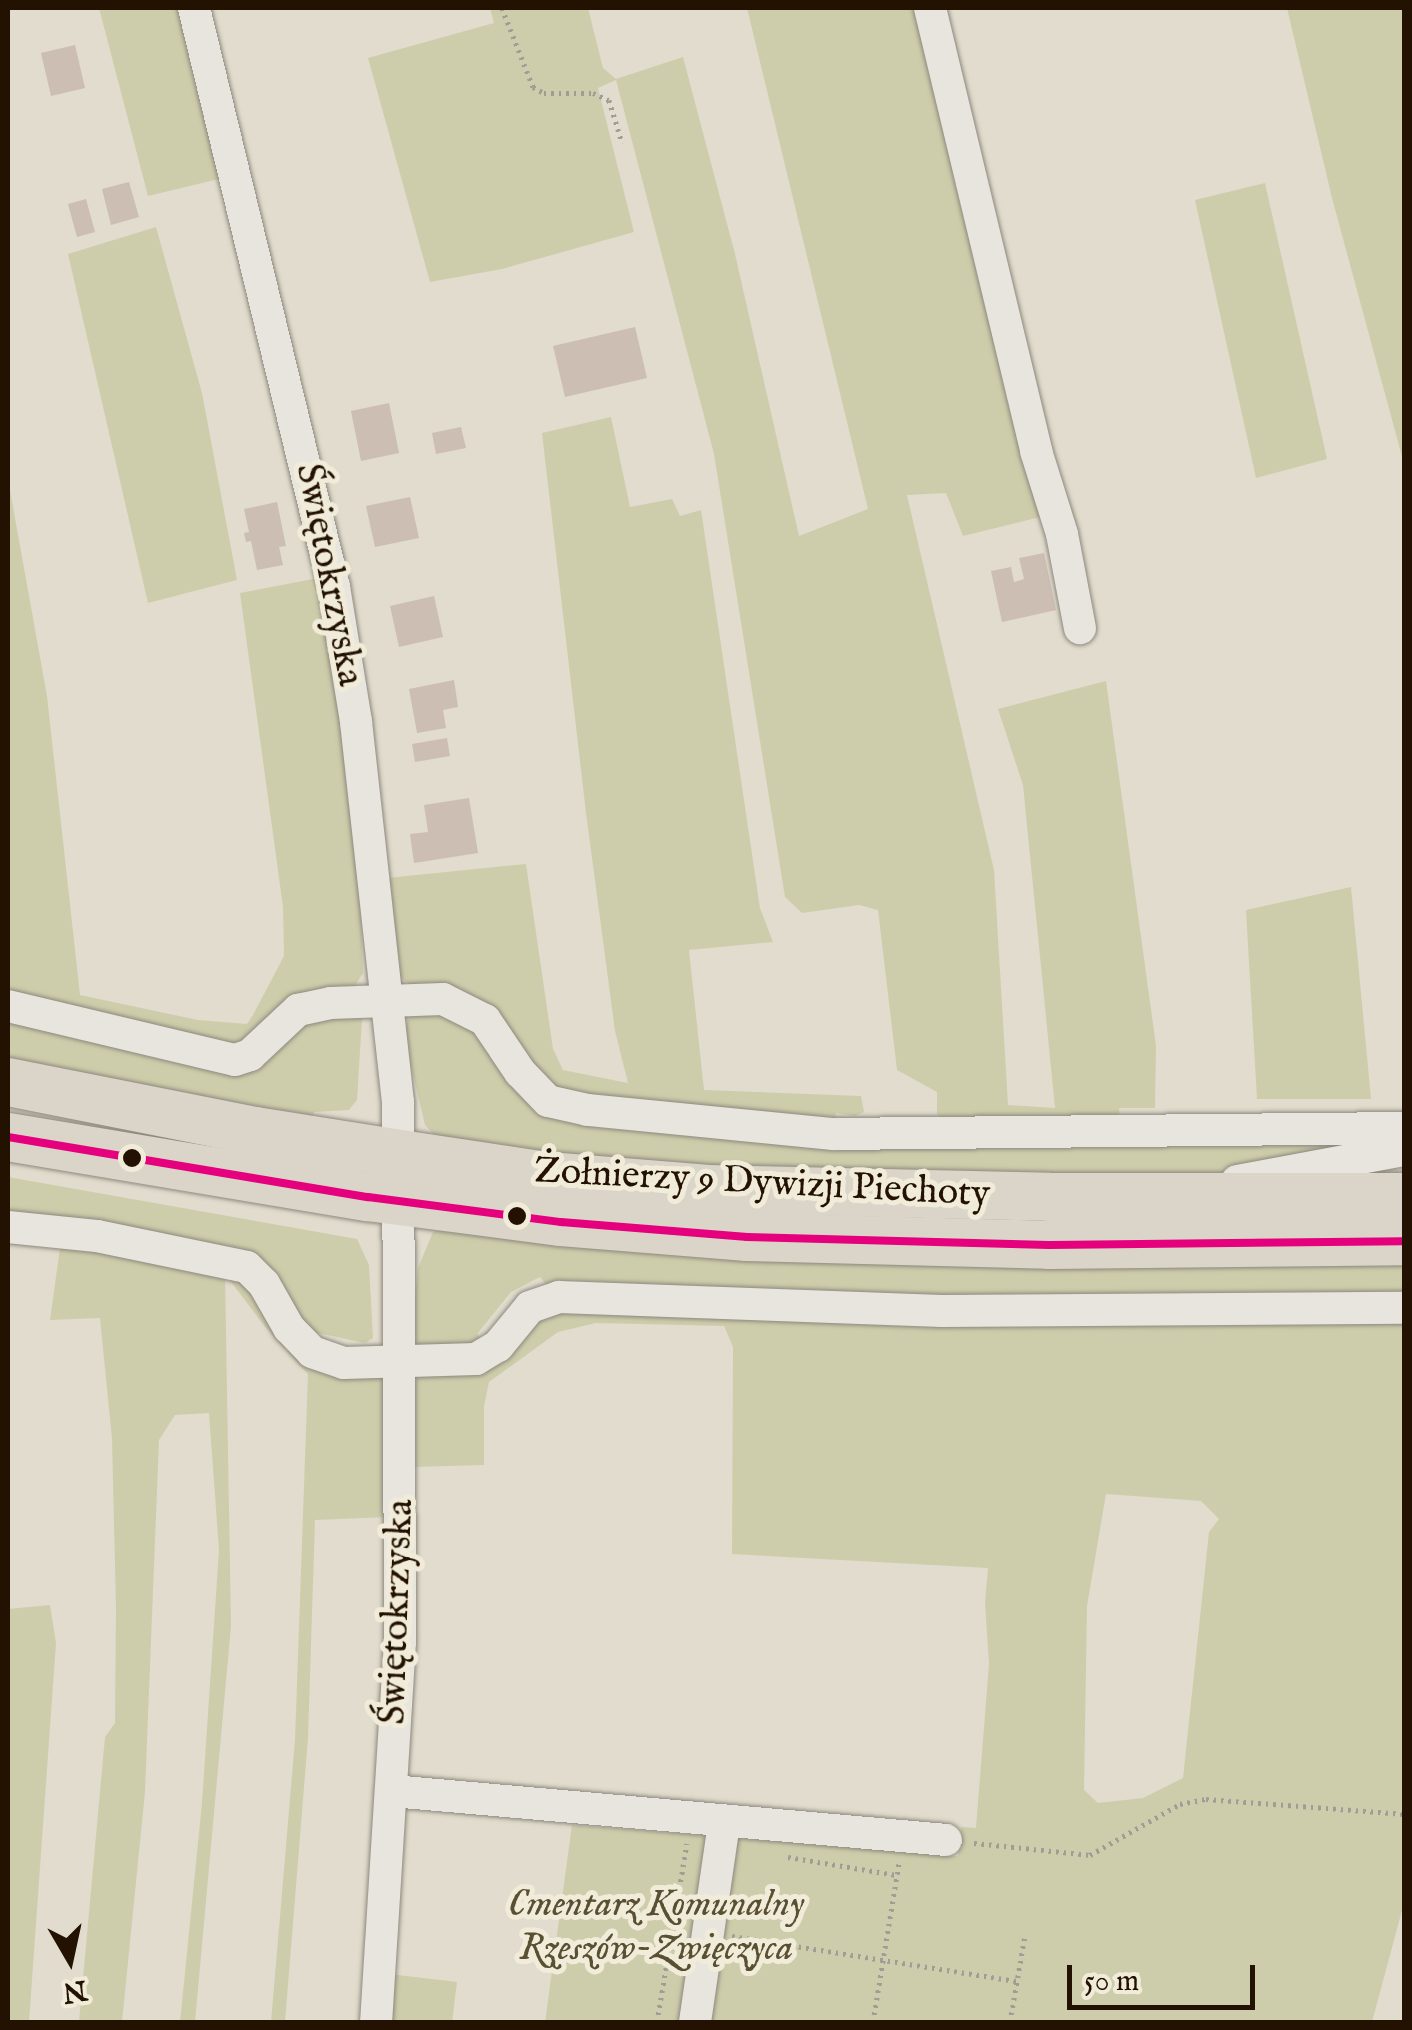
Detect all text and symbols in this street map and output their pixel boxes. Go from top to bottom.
street label: Świętokrzyska [284,460,372,690]
unlabelled marker [122,1148,142,1168]
street label: Żołnierzy 9 Dywizji Piechoty [533,1149,991,1219]
unlabelled marker [507,1206,527,1226]
street label: Świętokrzyska [371,1499,425,1725]
park label: Cmentarz Komunalny Rzeszów-Zwięczyca [508,1883,804,1972]
north arrow [20,1910,120,2010]
scale bar [1072,1945,1260,2007]
text: 50 m [1084,1963,1139,2001]
text: N [60,1971,89,2009]

